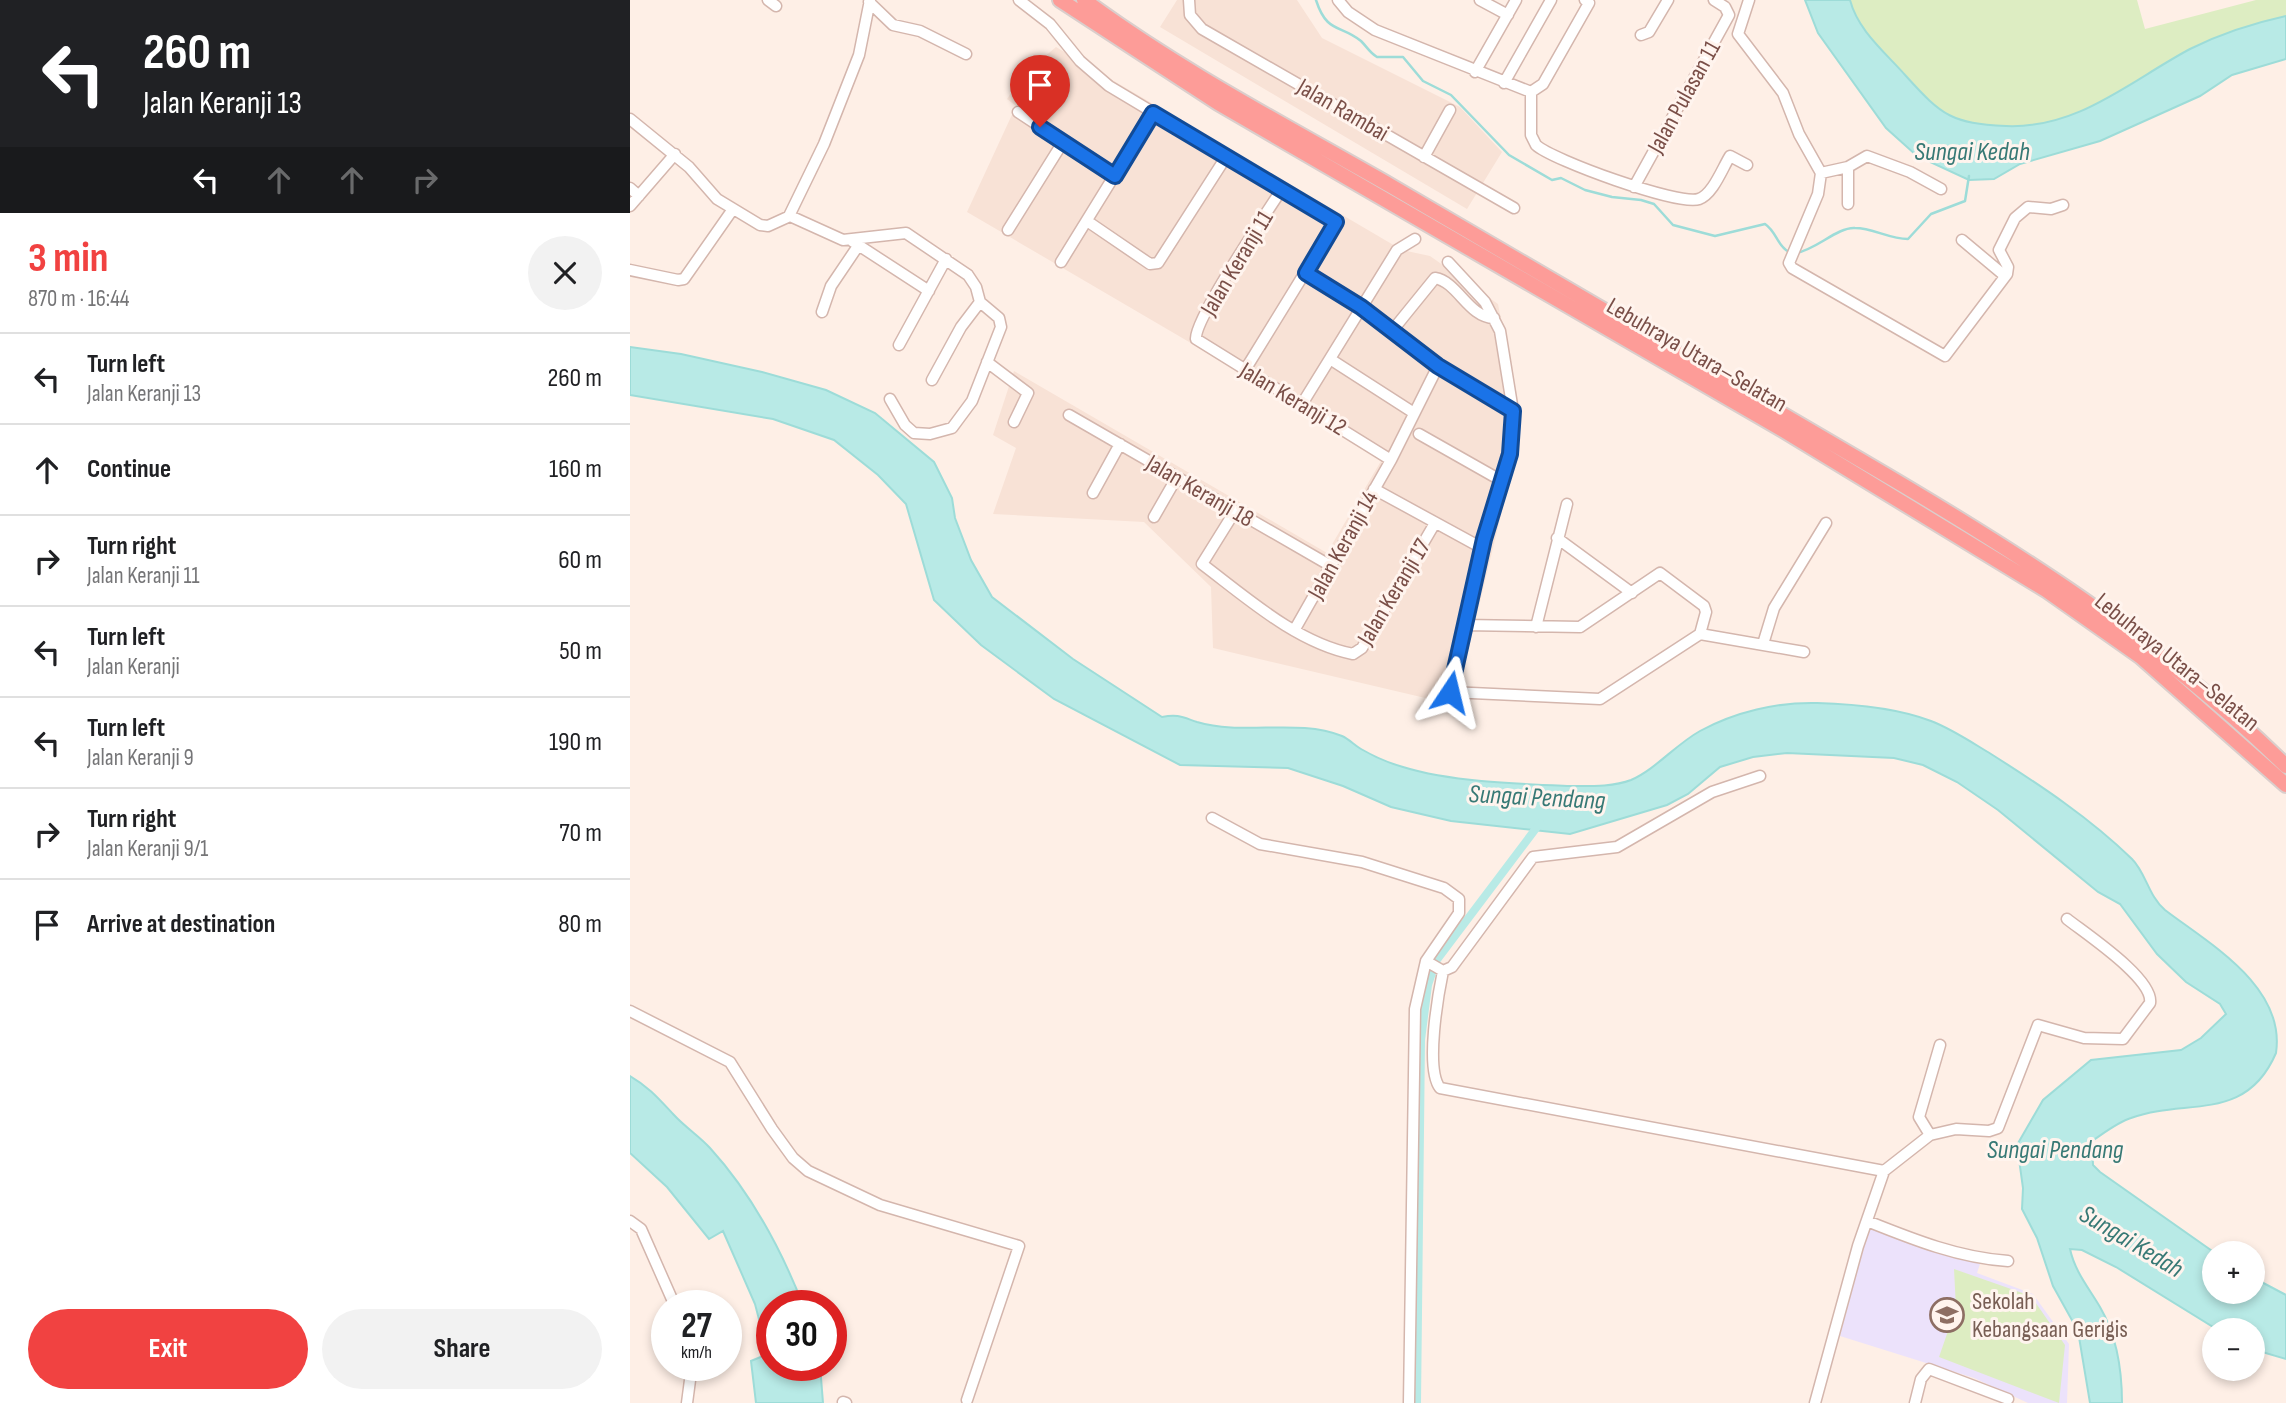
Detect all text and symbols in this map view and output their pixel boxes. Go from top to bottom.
text: 260 m [143,24,251,83]
icon: left [28,28,119,119]
street label: Jalan Pulasan 11 [1641,35,1727,159]
pin [1010,55,1070,127]
icon: arrive [1021,66,1059,104]
street label: Jalan Rambai [1291,72,1394,148]
text: Jalan Keranji 13 [143,84,302,123]
water label: Sungai Kedah [1914,137,2030,168]
icon: left [187,161,225,199]
icon: ahead [260,161,298,199]
icon: ahead [333,161,371,199]
icon: right [406,161,444,199]
street label: Jalan Keranji 11 [1194,205,1280,322]
text: 3 min [28,233,108,284]
button: close [528,236,602,310]
text: 870 m · 16:44 [28,285,129,313]
street label: Lebuhraya Utara–Selatan [1602,292,1792,418]
text: Turn left [87,349,165,380]
street label: Jalan Keranji 12 [1234,355,1352,442]
icon: left [28,360,66,398]
text: 260 m [547,363,602,394]
text: Jalan Keranji 13 [87,380,201,408]
street label: Jalan Keranji 18 [1140,448,1259,533]
icon: ahead [28,451,66,489]
text: Continue [87,454,171,485]
text: 160 m [549,454,602,485]
street label: Jalan Keranji 14 [1301,486,1385,605]
text: Turn right [87,531,176,562]
street label: Jalan Keranji 17 [1351,533,1437,651]
icon: right [28,542,66,580]
text: 60 m [558,545,602,576]
text: Jalan Keranji 11 [87,562,200,590]
street label: Lebuhraya Utara–Selatan [2089,587,2265,737]
text: Turn left [87,622,165,653]
icon: left [28,633,66,671]
text: 50 m [559,636,602,667]
text: Jalan Keranji [87,653,180,681]
position arrow [1413,655,1487,729]
text: Turn left [87,713,165,744]
icon: left [28,724,66,762]
text: 190 m [549,727,602,758]
text: Jalan Keranji 9 [87,744,194,772]
water label: Sungai Pendang [1468,779,1607,817]
text: Turn right [87,804,176,835]
icon: right [28,815,66,853]
text: 70 m [559,818,602,849]
text: Jalan Keranji 9/1 [87,835,208,863]
icon: arrive [28,906,66,944]
text: Arrive at destination [87,909,275,940]
text: 80 m [558,909,602,940]
water label: Sungai Pendang [1987,1135,2124,1166]
water label: Sungai Kedah [2073,1199,2189,1285]
map controls [2202,1241,2265,1381]
button: + [2202,1241,2265,1304]
place label: Sekolah Kebangsaan Gerigis [1972,1287,2128,1344]
speed limit sign: 30 [756,1290,847,1381]
school or university icon: Sekolah Kebangsaan Gerigis [1928,1296,1966,1334]
text: 27 [681,1305,712,1348]
button: Exit [28,1309,308,1389]
button: Share [322,1309,602,1389]
button: − [2202,1318,2265,1381]
text: km/h [681,1342,712,1363]

